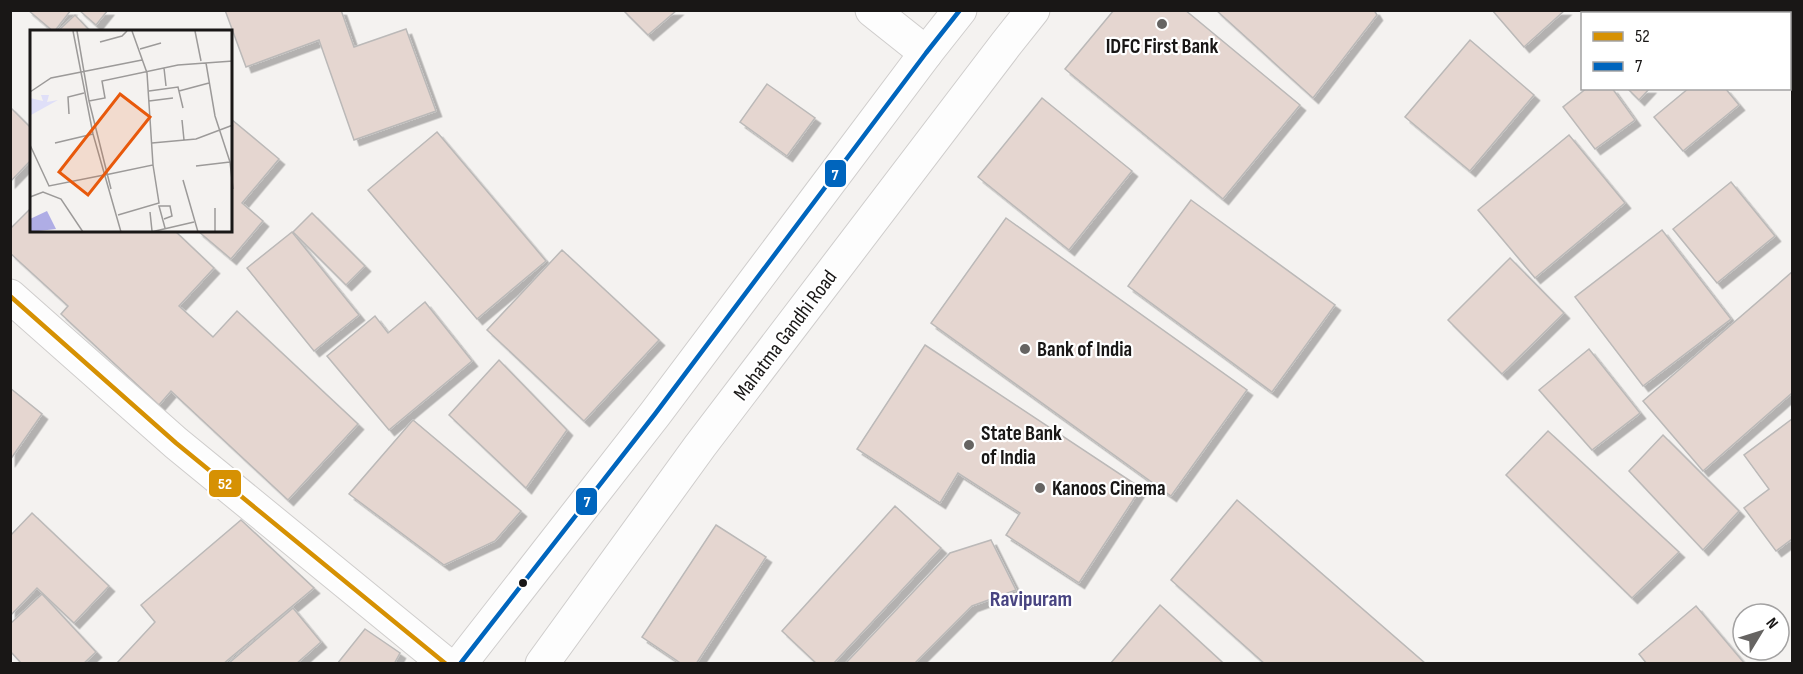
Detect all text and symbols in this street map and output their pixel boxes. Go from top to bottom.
legend [1581,12,1791,90]
marker: IDFC First Bank [1155,17,1169,31]
text: 52 [1635,26,1650,47]
inset map [30,30,232,232]
place label: IDFC First Bank [1106,34,1218,59]
text: 7 [1635,56,1643,77]
line badge: 7 [824,159,847,188]
text: 7 [832,166,839,185]
street label: Mahatma Gandhi Road [728,265,842,405]
place label: Bank of India [1037,337,1132,362]
marker: Bank of India [1018,342,1032,356]
place label: State Bank of India [981,421,1062,470]
marker: State Bank of India [962,438,976,452]
line badge: 52 [208,469,242,498]
text: 52 [218,475,232,494]
place label: Kanoos Cinema [1052,476,1166,501]
marker: Kanoos Cinema [1033,481,1047,495]
line badge: 7 [575,487,598,516]
text: 7 [584,493,591,512]
unlabelled marker [517,577,529,589]
district label: Ravipuram [990,586,1072,613]
north arrow [1731,602,1791,662]
text: N [1762,614,1782,633]

